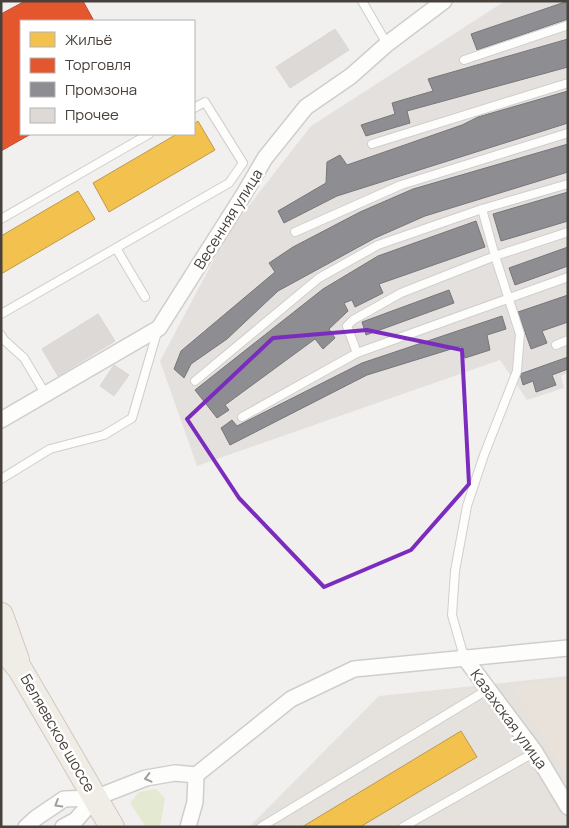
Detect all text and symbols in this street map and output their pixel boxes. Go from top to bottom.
legend [20,20,195,135]
text: Жильё [65,29,113,50]
text: Торговля [65,54,131,75]
text: Промзона [65,79,137,100]
text: Прочее [65,104,119,125]
street label: Весенняя улица [189,165,267,273]
street label: Казахская улица [466,665,552,773]
street label: Беляевское шоссе [16,670,101,796]
one-way arrow [144,773,152,783]
one-way arrow [54,797,63,807]

